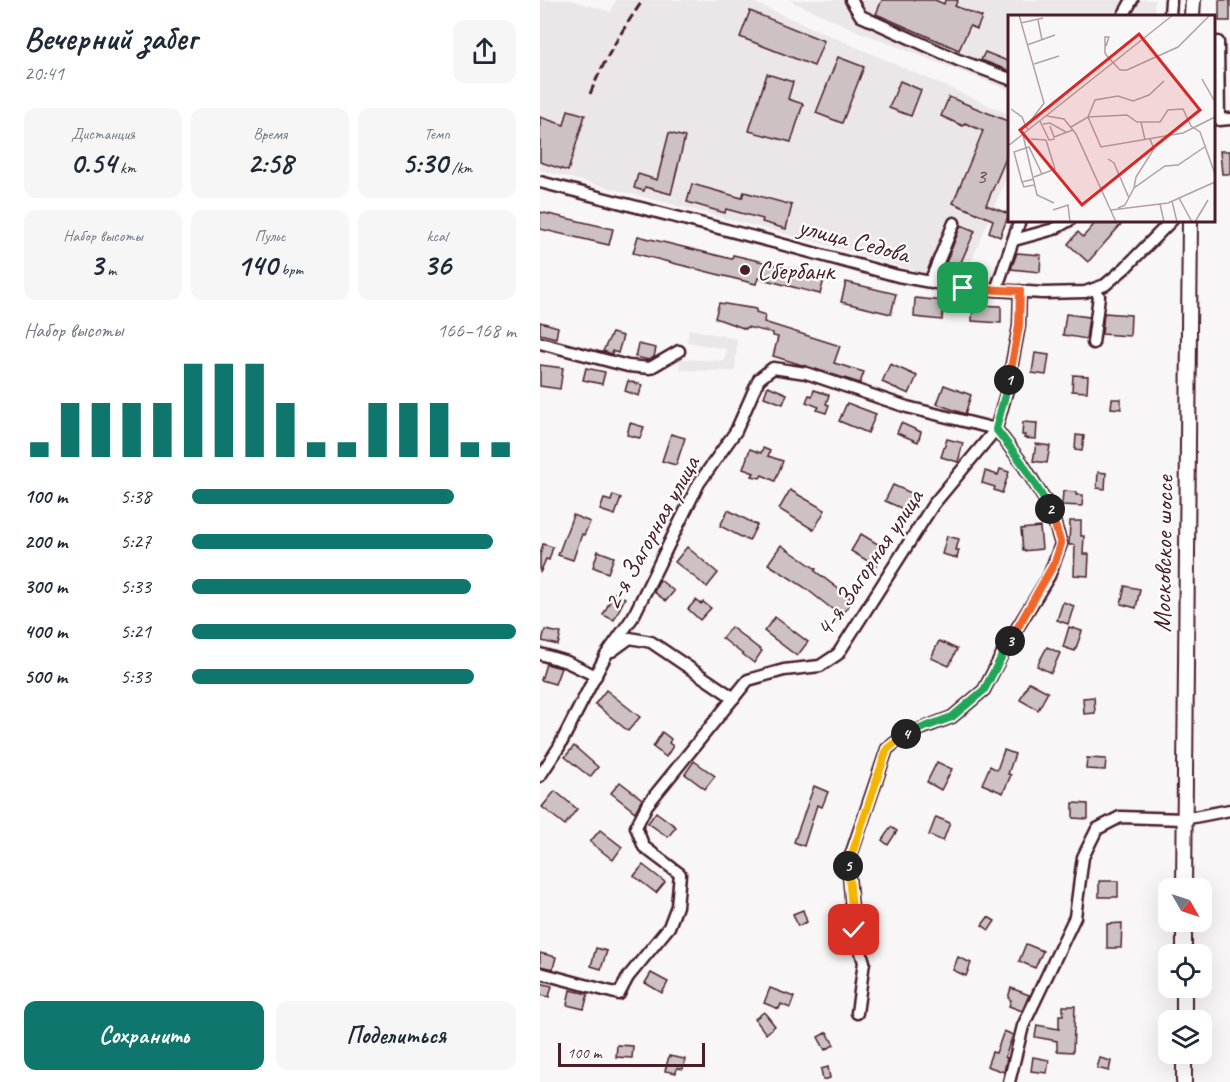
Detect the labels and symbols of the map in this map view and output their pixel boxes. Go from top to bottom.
inset map [1008,15,1215,222]
house number: 3 [976,162,988,190]
street label: улица Седова [793,209,915,271]
place label: Сбербанк [757,254,837,287]
pin [937,262,988,313]
marker: Сбербанк [738,263,752,277]
pin: 1 [994,365,1024,395]
street label: 2-я Загорная улица [595,449,708,616]
street label: Московское шоссе [1145,474,1181,633]
street label: 4-я Загорная улица [807,481,931,643]
pin: 2 [1035,494,1065,524]
pin: 3 [995,626,1025,656]
pin: 4 [891,719,921,749]
pin: 5 [833,851,863,881]
north arrow [1158,878,1212,932]
pin [828,904,879,955]
scale bar [558,1040,705,1068]

